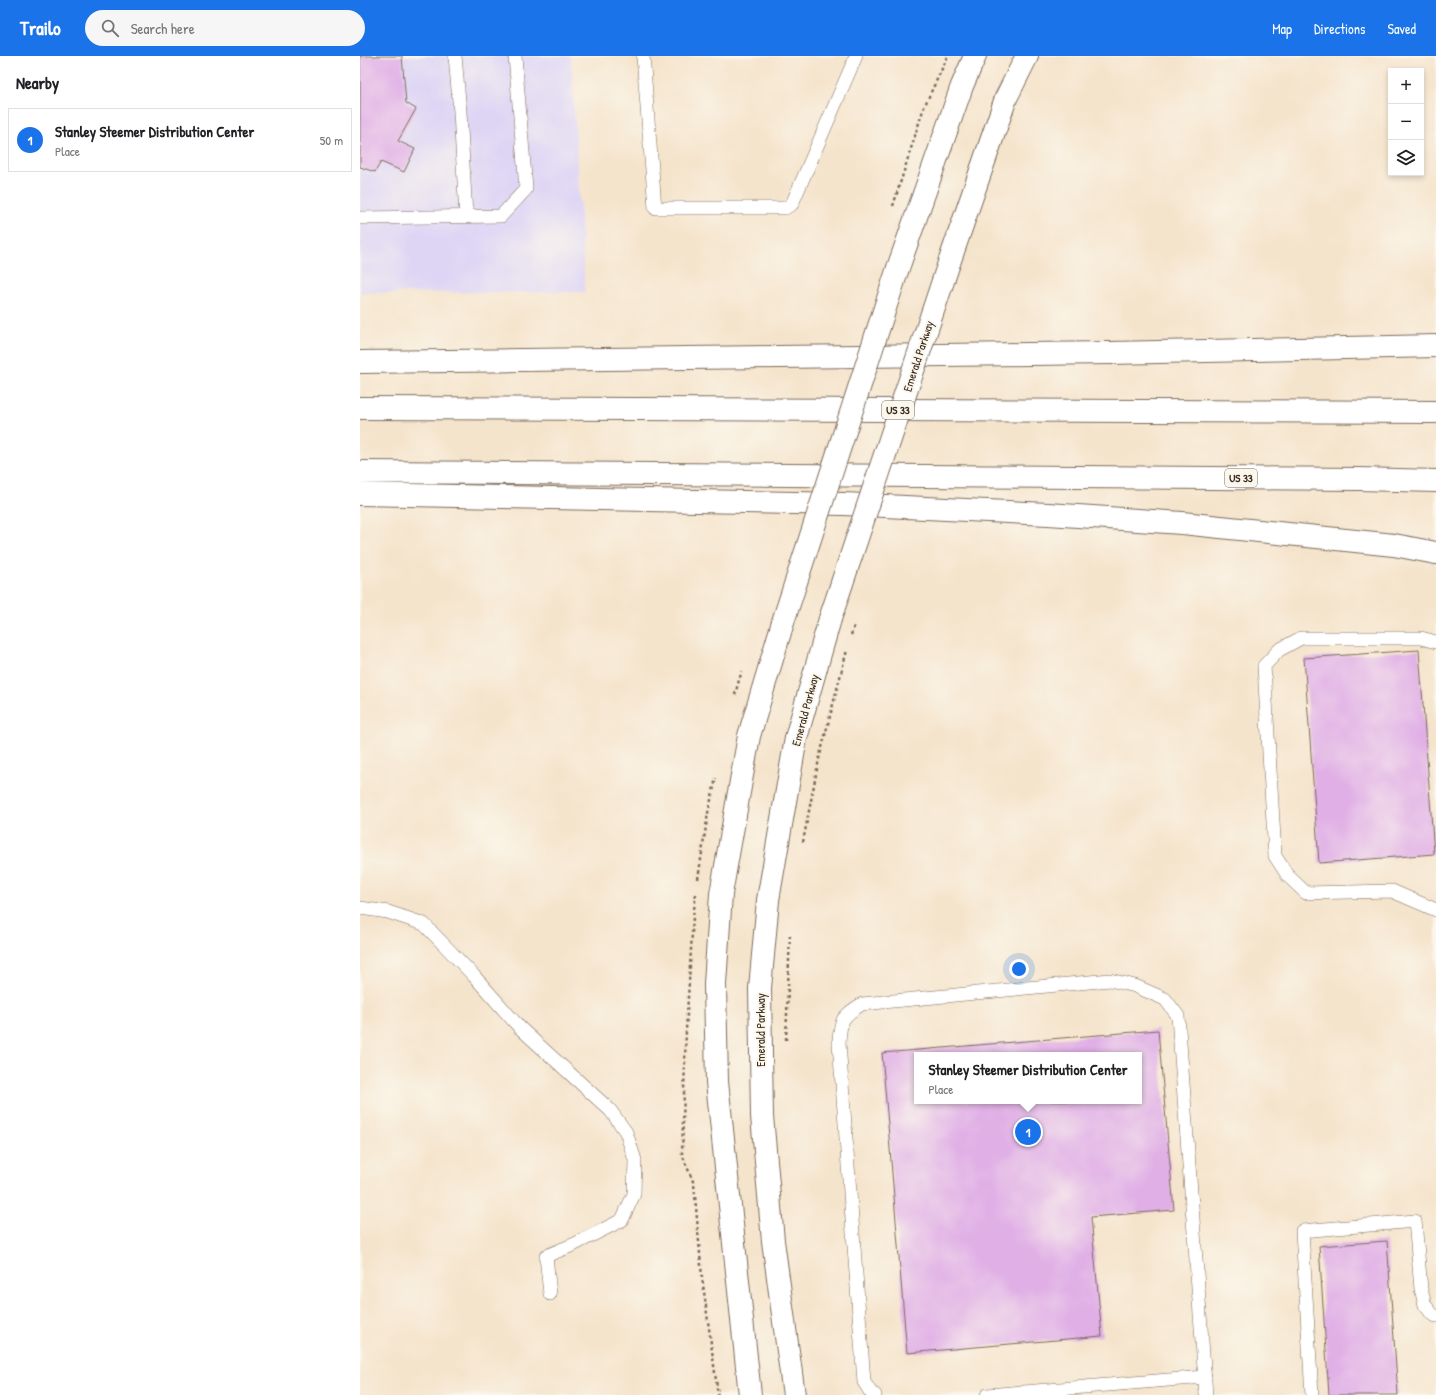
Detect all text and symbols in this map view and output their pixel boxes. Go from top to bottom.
search box [85,10,365,46]
text: Trailo [20,15,61,41]
icon: search [99,17,121,39]
text: Search here [131,18,195,39]
text: Map [1272,19,1292,38]
text: Directions [1314,19,1365,38]
text: Saved [1387,19,1416,38]
map controls [1388,68,1424,176]
button: + [1388,68,1424,104]
text: Nearby [16,71,59,94]
button: − [1388,104,1424,140]
text: Stanley Steemer Distribution Center [55,121,254,142]
text: 1 [28,131,32,149]
text: 50 m [320,131,343,149]
button: layers [1388,140,1424,176]
text: Place [55,142,80,160]
street label: Emerald Parkway [899,318,937,394]
road number: US 33 [882,401,914,419]
road number: US 33 [1225,469,1257,487]
street label: Emerald Parkway [787,672,823,748]
your location [1009,959,1029,979]
street label: Emerald Parkway [752,993,769,1067]
popup [914,1052,1142,1104]
text: Stanley Steemer Distribution Center [928,1059,1128,1080]
text: Place [928,1080,953,1098]
pin: 1 [1015,1117,1041,1147]

